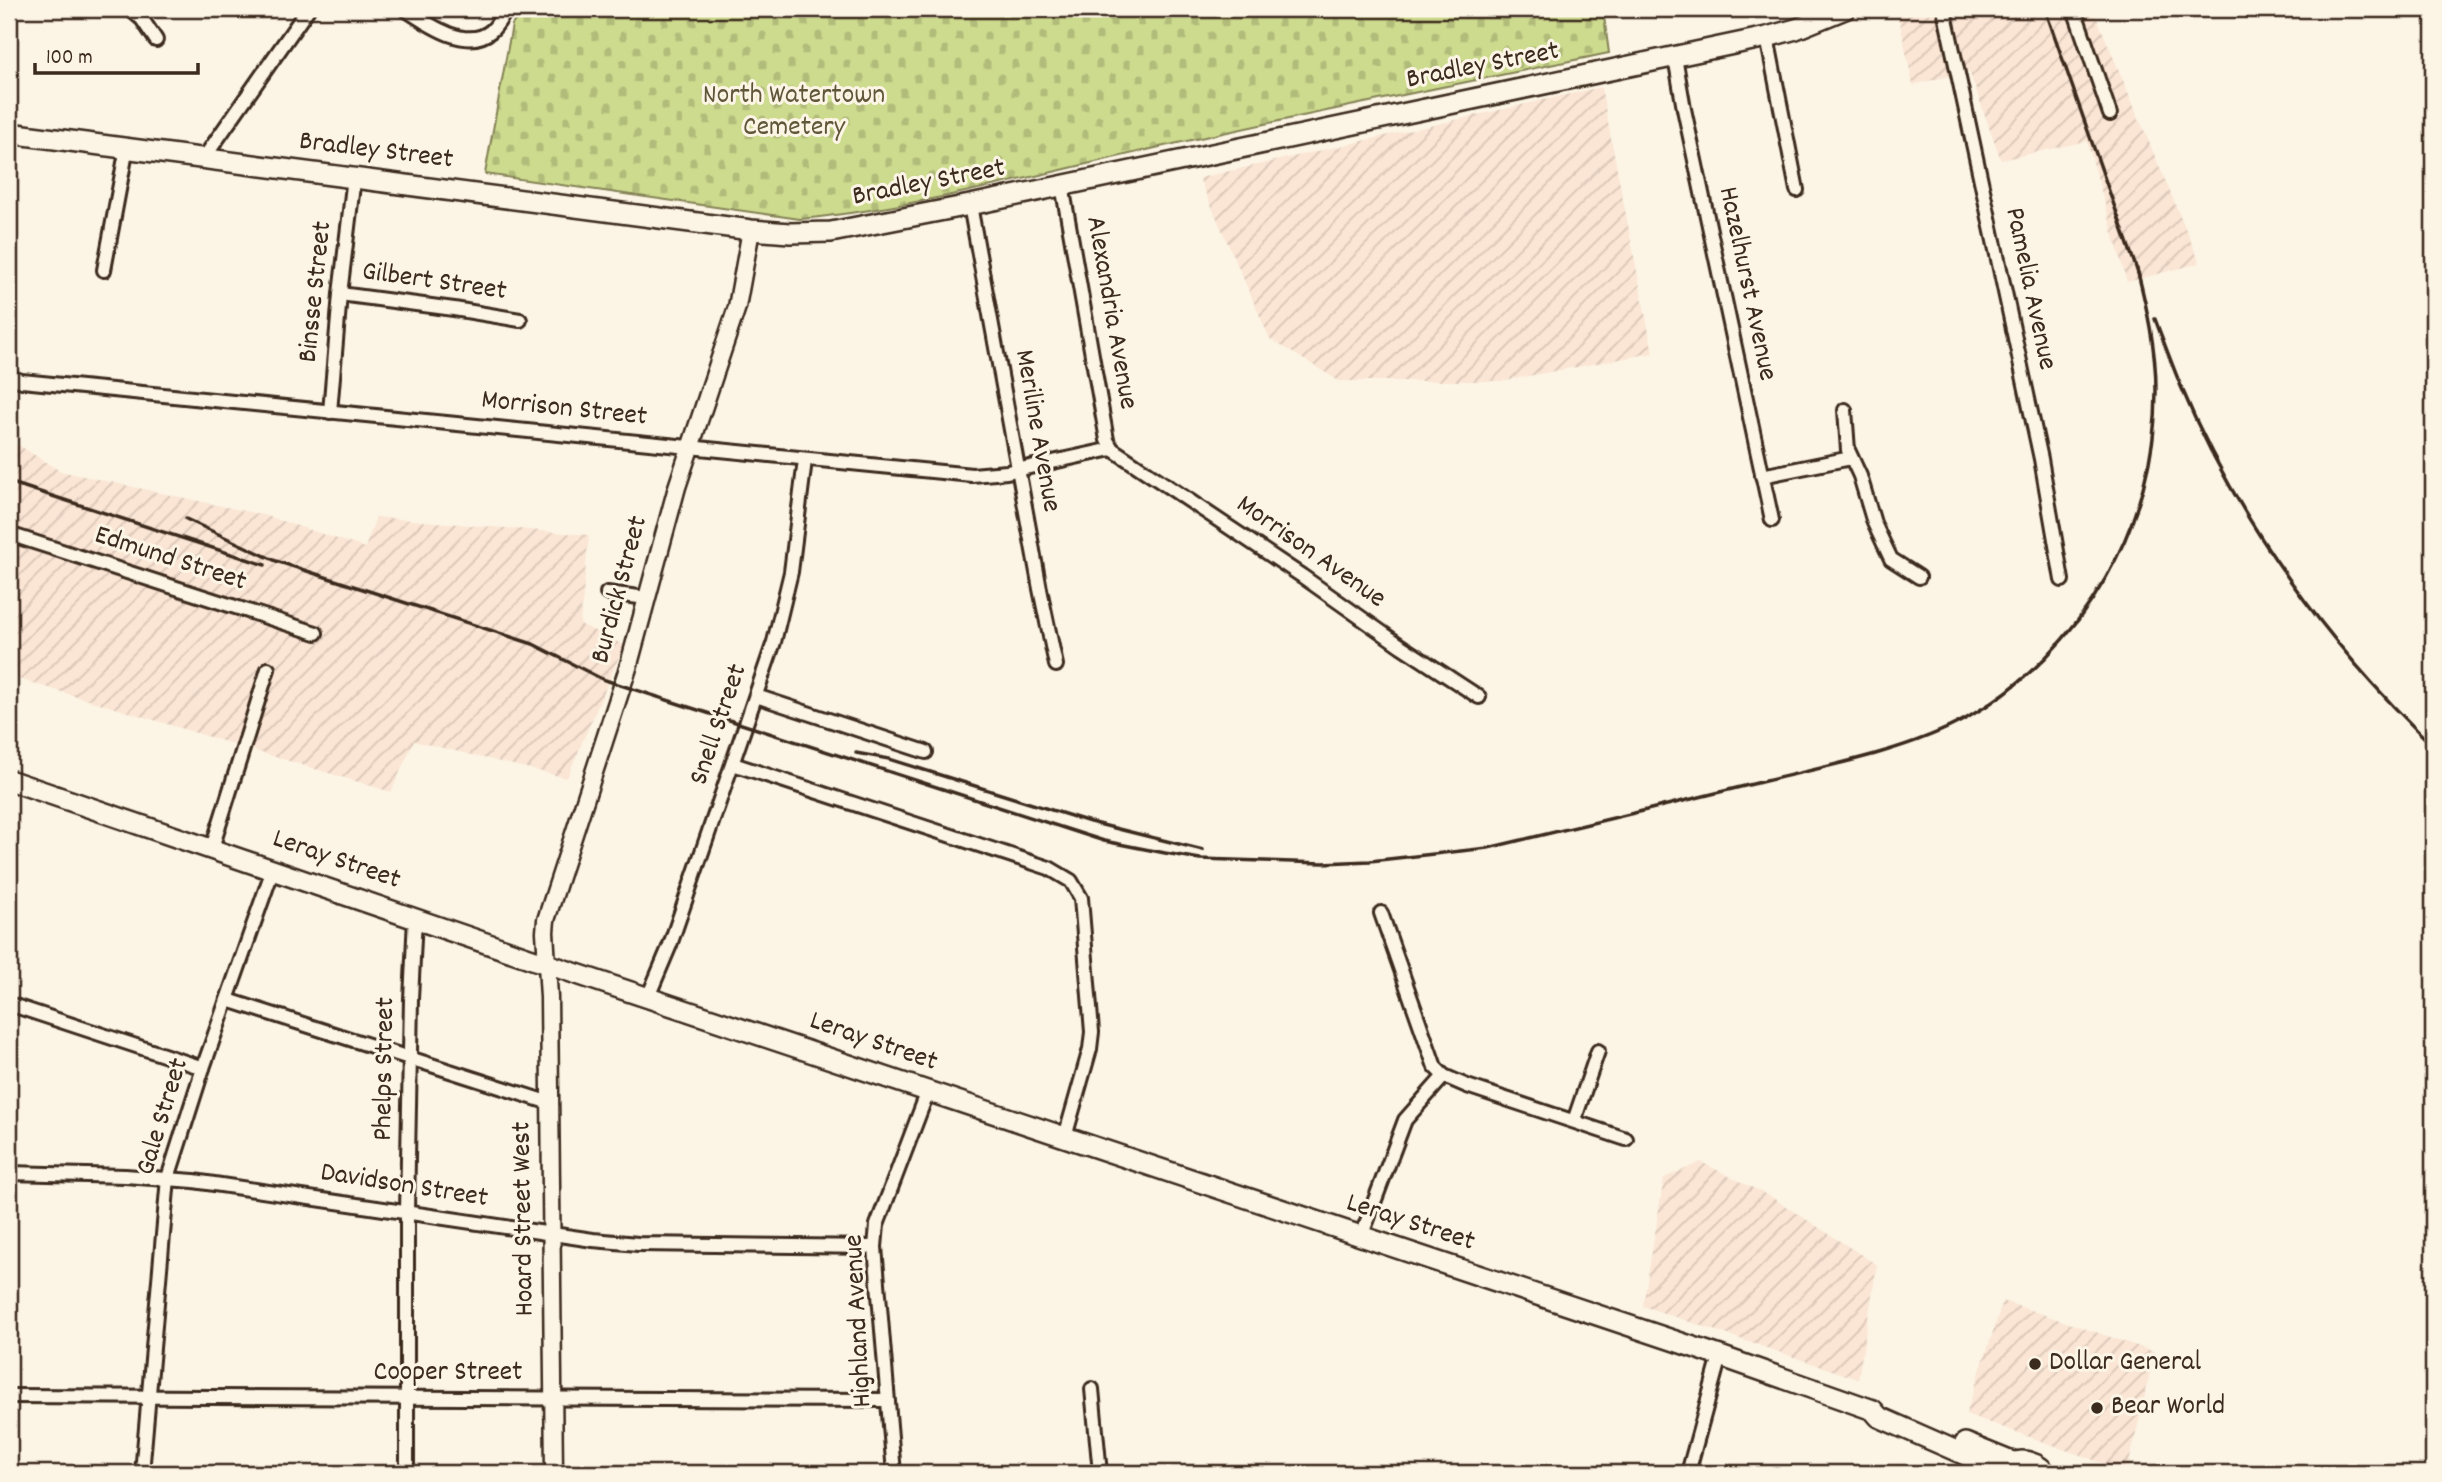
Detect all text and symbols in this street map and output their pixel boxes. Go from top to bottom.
scale bar [35,32,198,76]
street label: Bradley Street [1403,33,1563,101]
text: 100 m [46,44,93,74]
park label: North Watertown Cemetery [703,77,885,149]
street label: Bradley Street [297,123,455,181]
street label: Bradley Street [849,150,1009,218]
street label: Hazelhurst Avenue [1706,183,1786,385]
street label: Pamelia Avenue [1992,204,2066,374]
street label: Alexandria Avenue [1073,213,1147,413]
street label: Binsse Street [290,219,344,365]
street label: Gilbert Street [359,253,509,313]
street label: Meriline Avenue [1002,347,1070,515]
street label: Morrison Street [479,381,649,439]
street label: Morrison Avenue [1227,486,1393,620]
street label: Burdick Street [582,512,660,668]
street label: Edmund Street [89,517,251,603]
street label: Snell Street [681,659,759,791]
street label: Leray Street [267,820,405,902]
street label: Phelps Street [365,997,407,1141]
street label: Leray Street [804,1002,942,1084]
street label: Gale Street [127,1053,201,1181]
street label: Hoard Street West [503,1121,547,1317]
street label: Davidson Street [317,1154,491,1220]
street label: Leray Street [1341,1184,1479,1264]
street label: Highland Avenue [835,1233,885,1409]
place label: Dollar General [2049,1344,2201,1384]
street label: Cooper Street [374,1354,522,1394]
marker: Dollar General [2027,1356,2043,1372]
place label: Bear World [2111,1388,2225,1428]
marker: Bear World [2089,1400,2105,1416]

